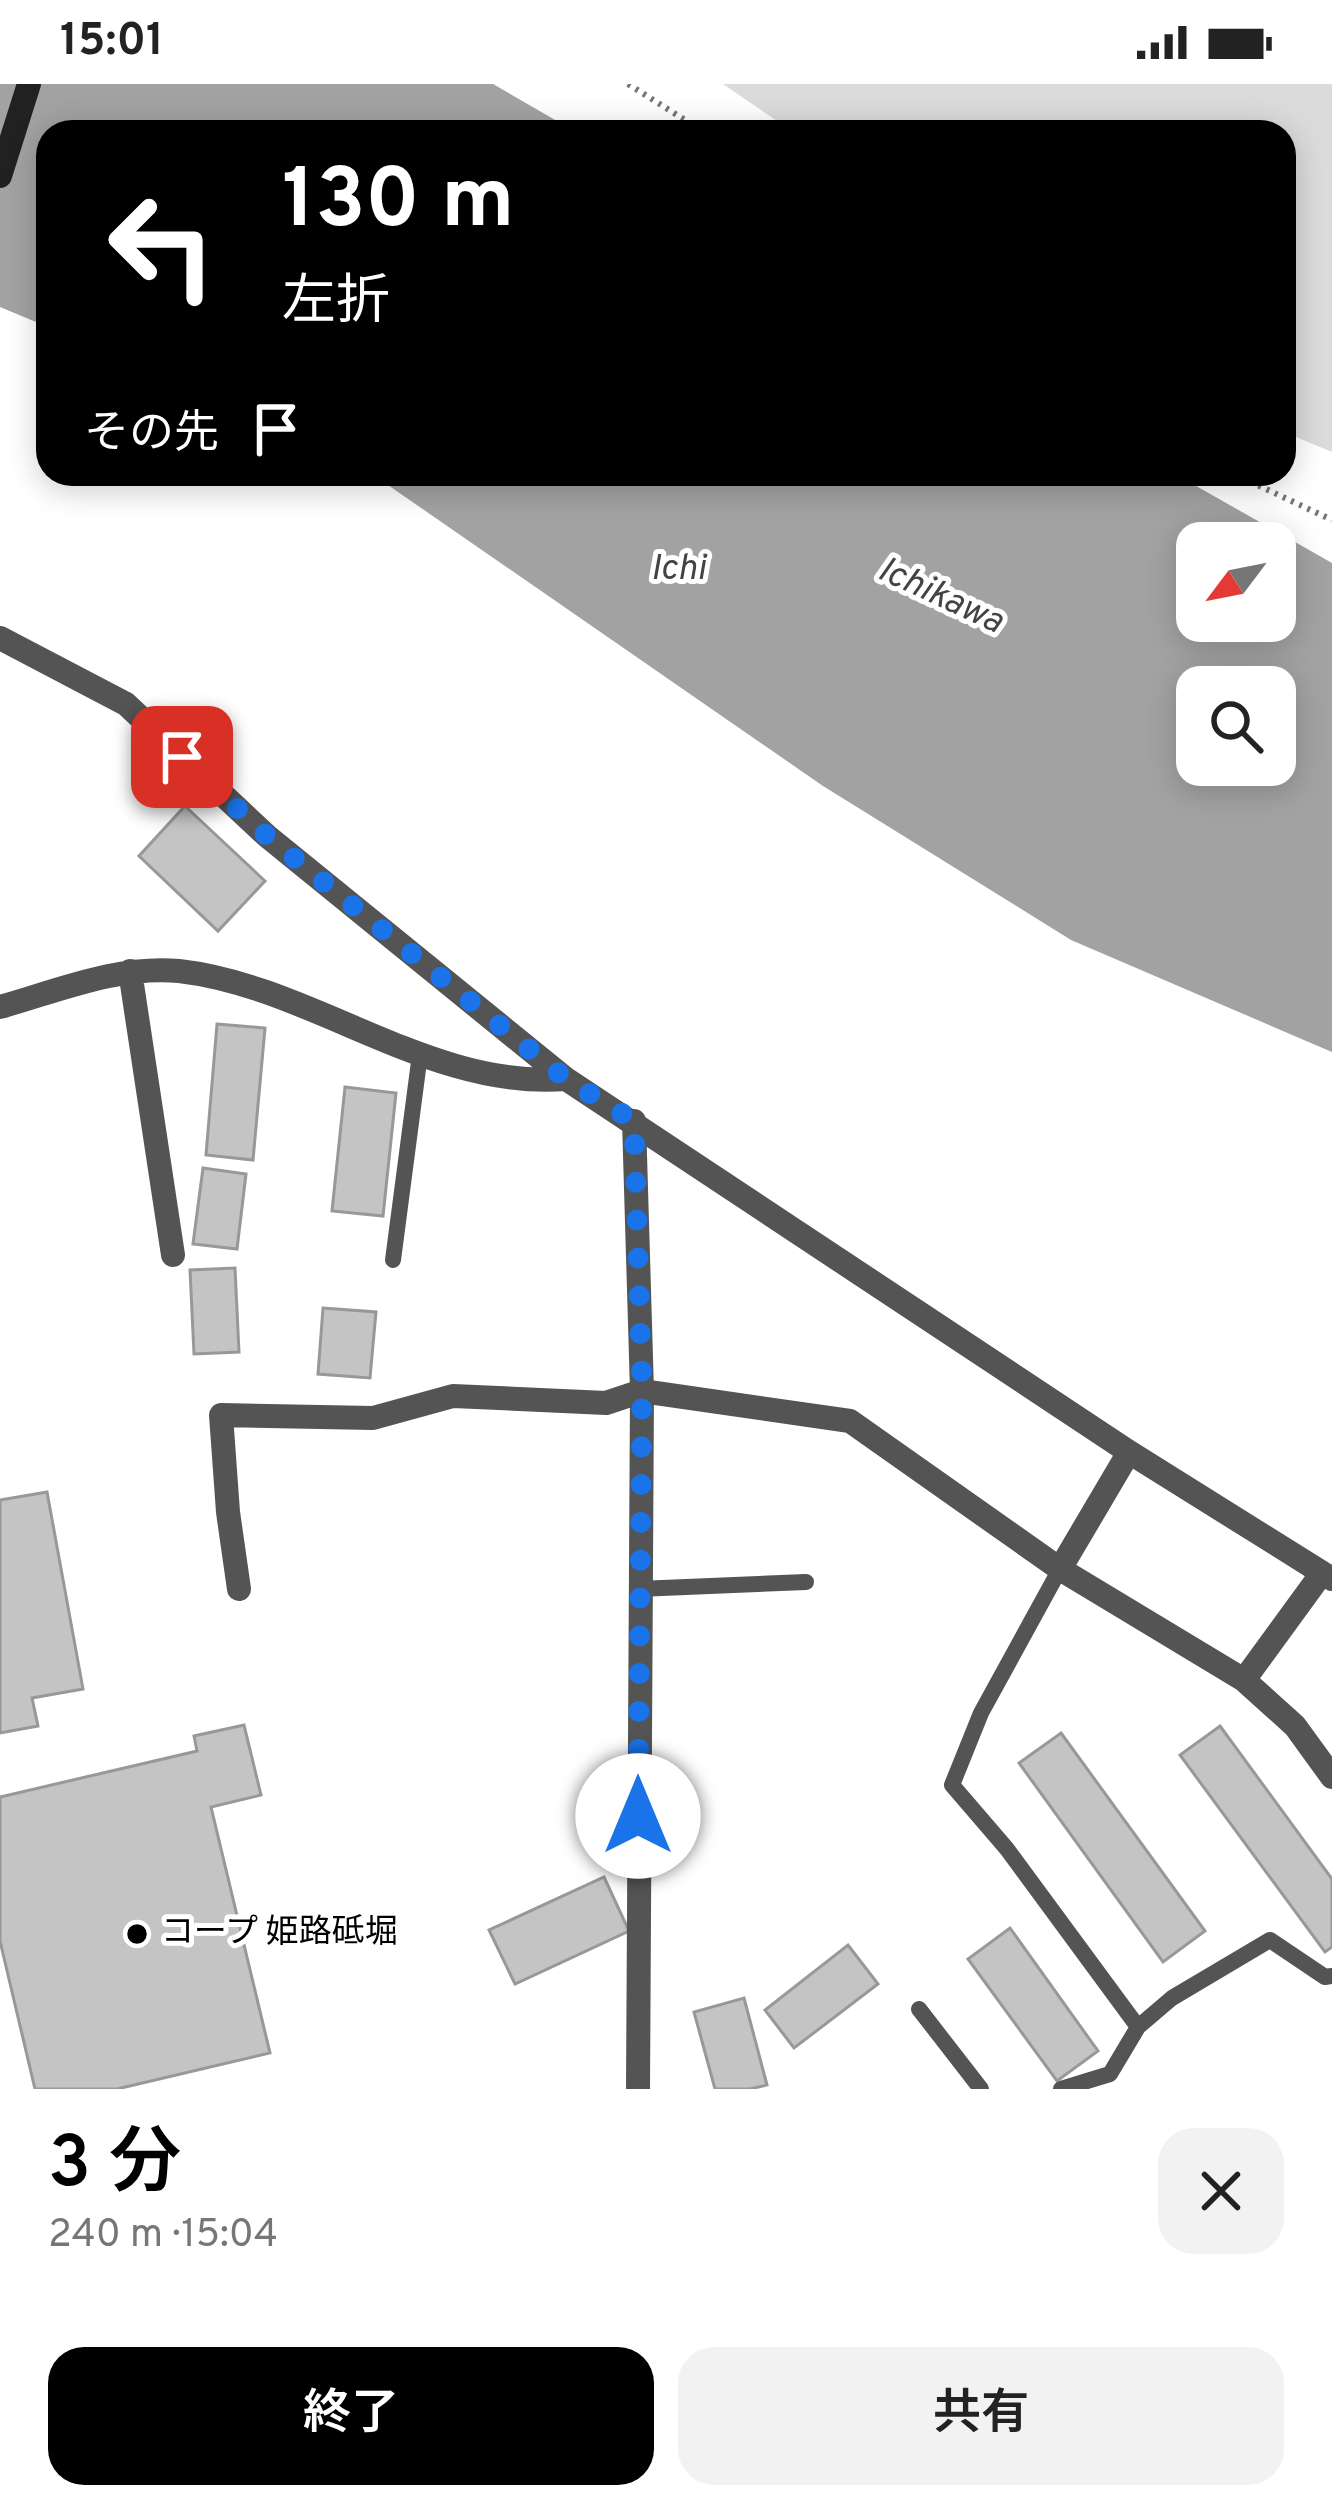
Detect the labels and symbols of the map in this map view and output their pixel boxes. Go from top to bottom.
north arrow [1176,522,1296,642]
water label: Ichi [650,547,708,593]
water label: Ichikawa [870,548,1011,646]
pin [131,706,233,808]
position arrow [575,1753,701,1879]
place label: コープ 姫路砥堀 [161,1913,398,1955]
marker: コープ 姫路砥堀 [124,1921,150,1947]

